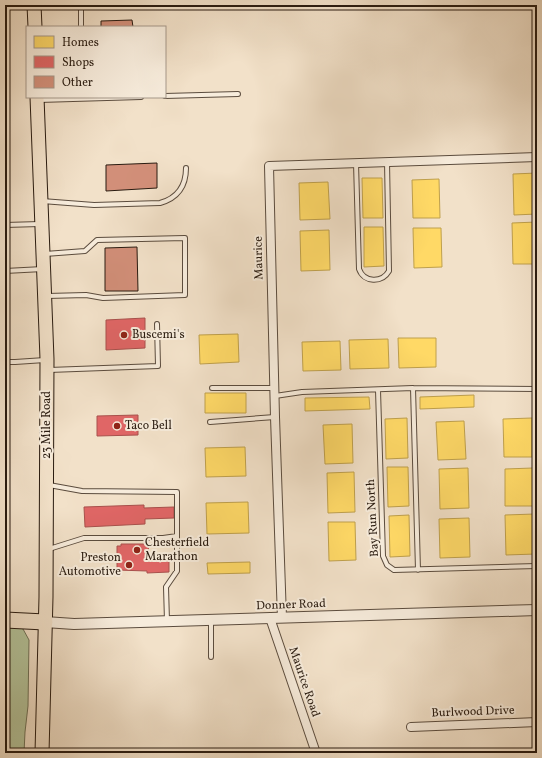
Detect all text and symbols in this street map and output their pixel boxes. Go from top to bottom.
legend [26,26,166,98]
text: Homes [62,35,99,51]
text: Shops [62,55,94,71]
text: Other [62,75,93,91]
street label: Maurice [251,236,267,280]
place label: Buscemi's [132,327,185,343]
marker: Buscemi's [119,330,129,340]
street label: 23 Mile Road [39,391,55,459]
place label: Taco Bell [125,418,172,434]
marker: Taco Bell [112,421,122,431]
street label: Bay Run North [363,479,383,557]
place label: Chesterfield Marathon [145,535,209,565]
marker: Chesterfield Marathon [132,545,142,555]
place label: Preston Automotive [59,550,121,580]
marker: Preston Automotive [124,560,134,570]
street label: Donner Road [256,596,326,614]
street label: Maurice Road [285,645,324,719]
street label: Burlwood Drive [431,703,515,721]

